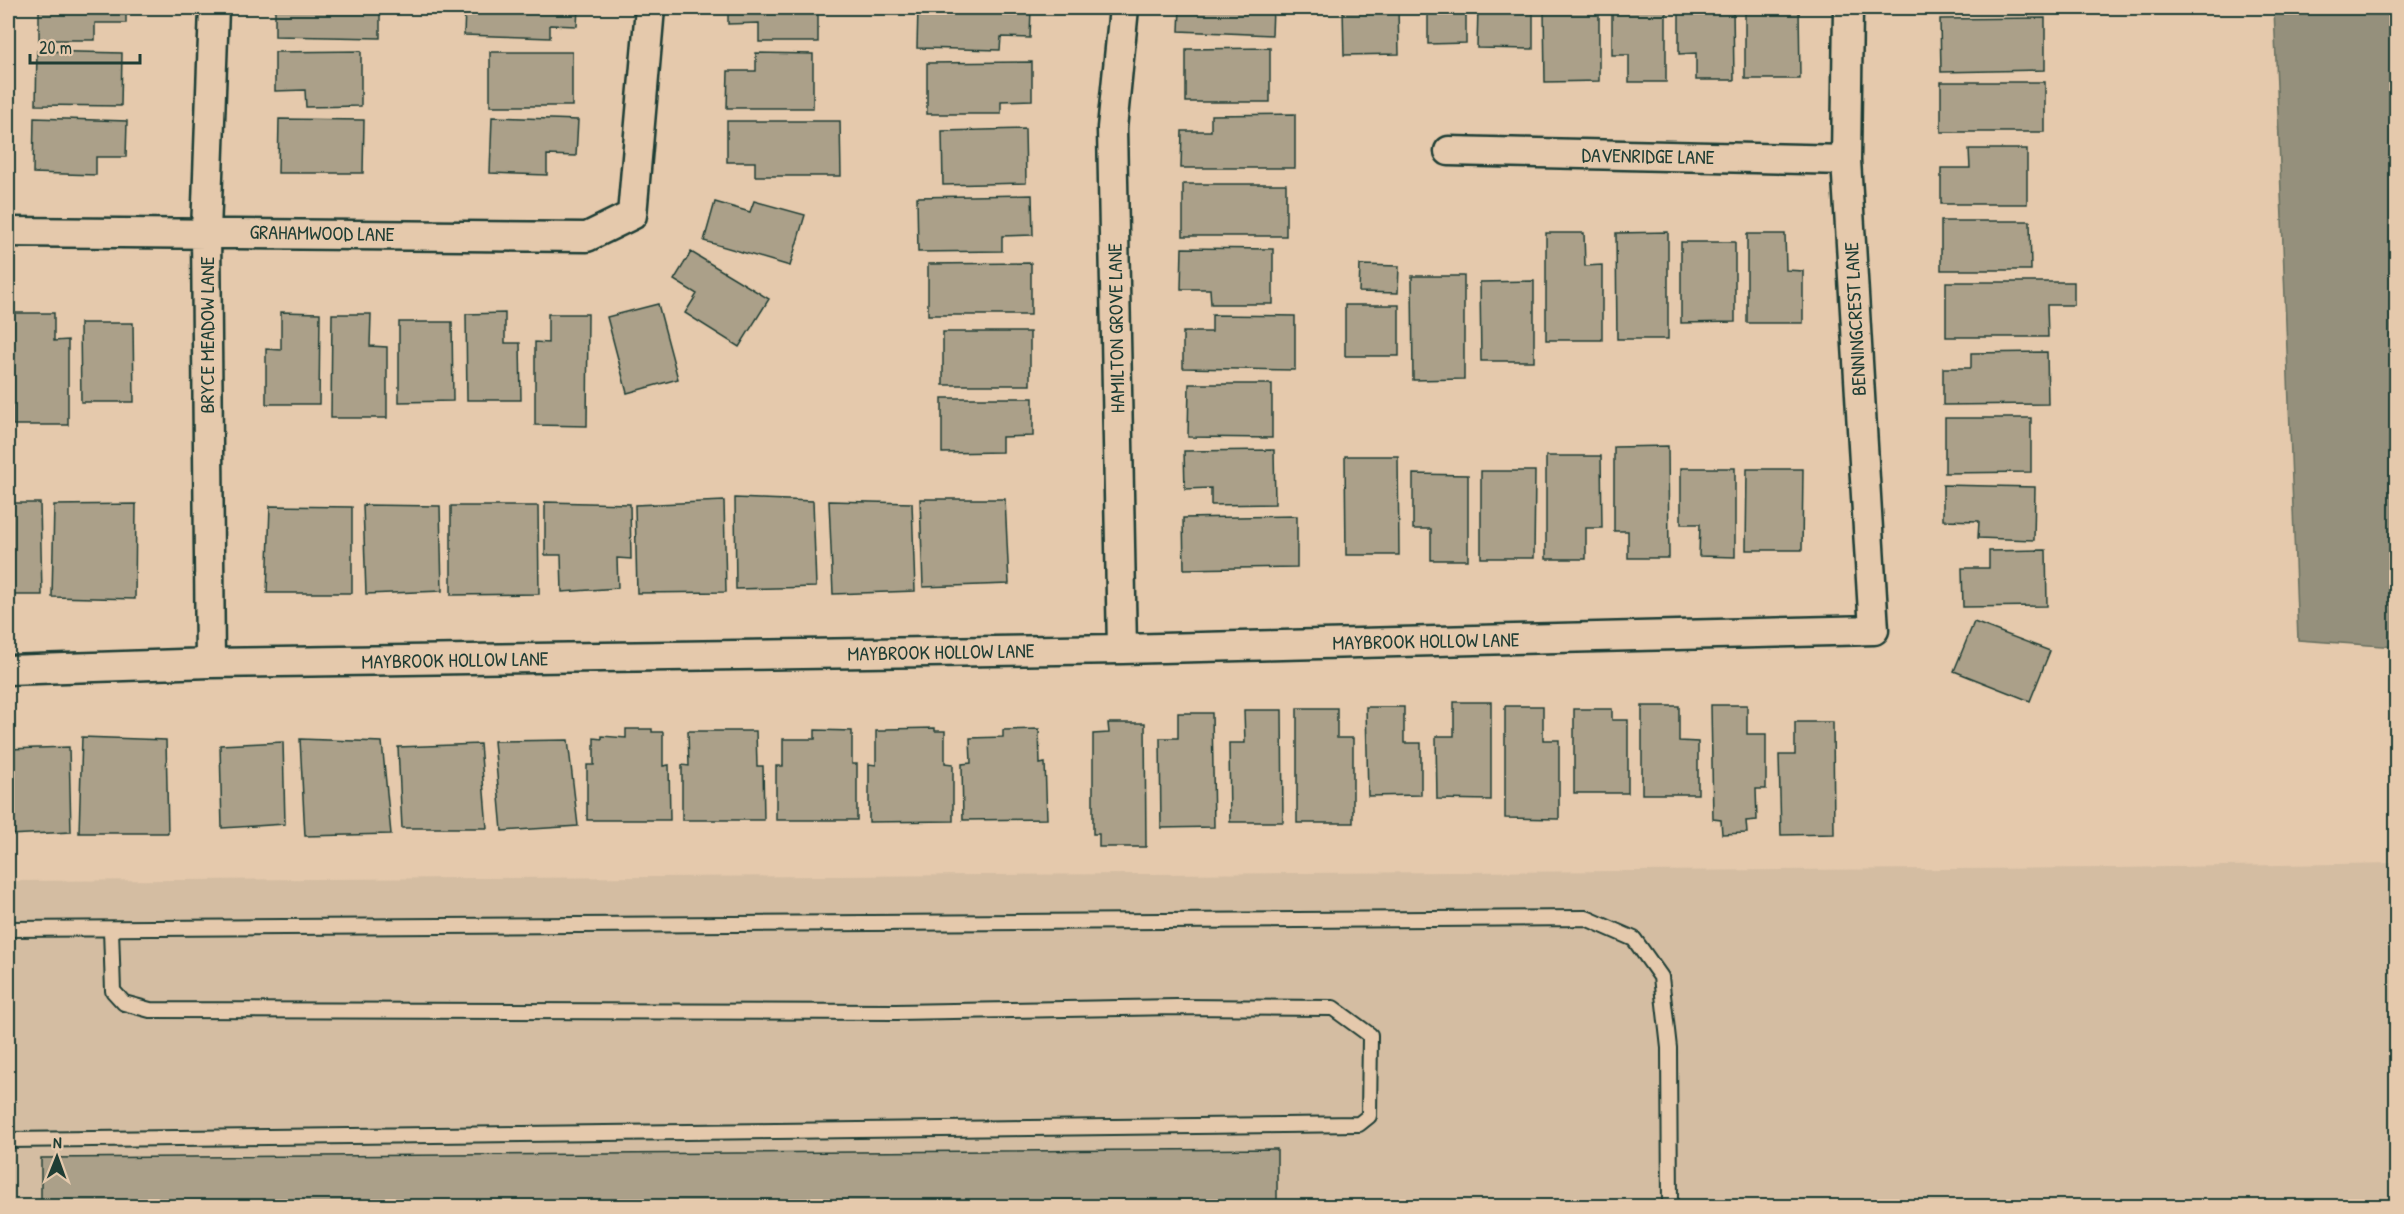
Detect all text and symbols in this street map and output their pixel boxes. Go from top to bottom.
scale bar [30,27,140,65]
text: 20 m [39,35,72,60]
street label: DAVENRIDGE LANE [1581,141,1715,170]
street label: GRAHAMWOOD LANE [249,218,395,247]
street label: BENNINGCREST LANE [1837,241,1872,397]
street label: HAMILTON GROVE LANE [1101,243,1130,413]
street label: BRYCE MEADOW LANE [193,256,220,414]
street label: MAYBROOK HOLLOW LANE [1332,625,1520,656]
street label: MAYBROOK HOLLOW LANE [847,636,1035,667]
street label: MAYBROOK HOLLOW LANE [361,644,549,675]
north arrow [27,1127,87,1187]
text: N [53,1131,62,1153]

